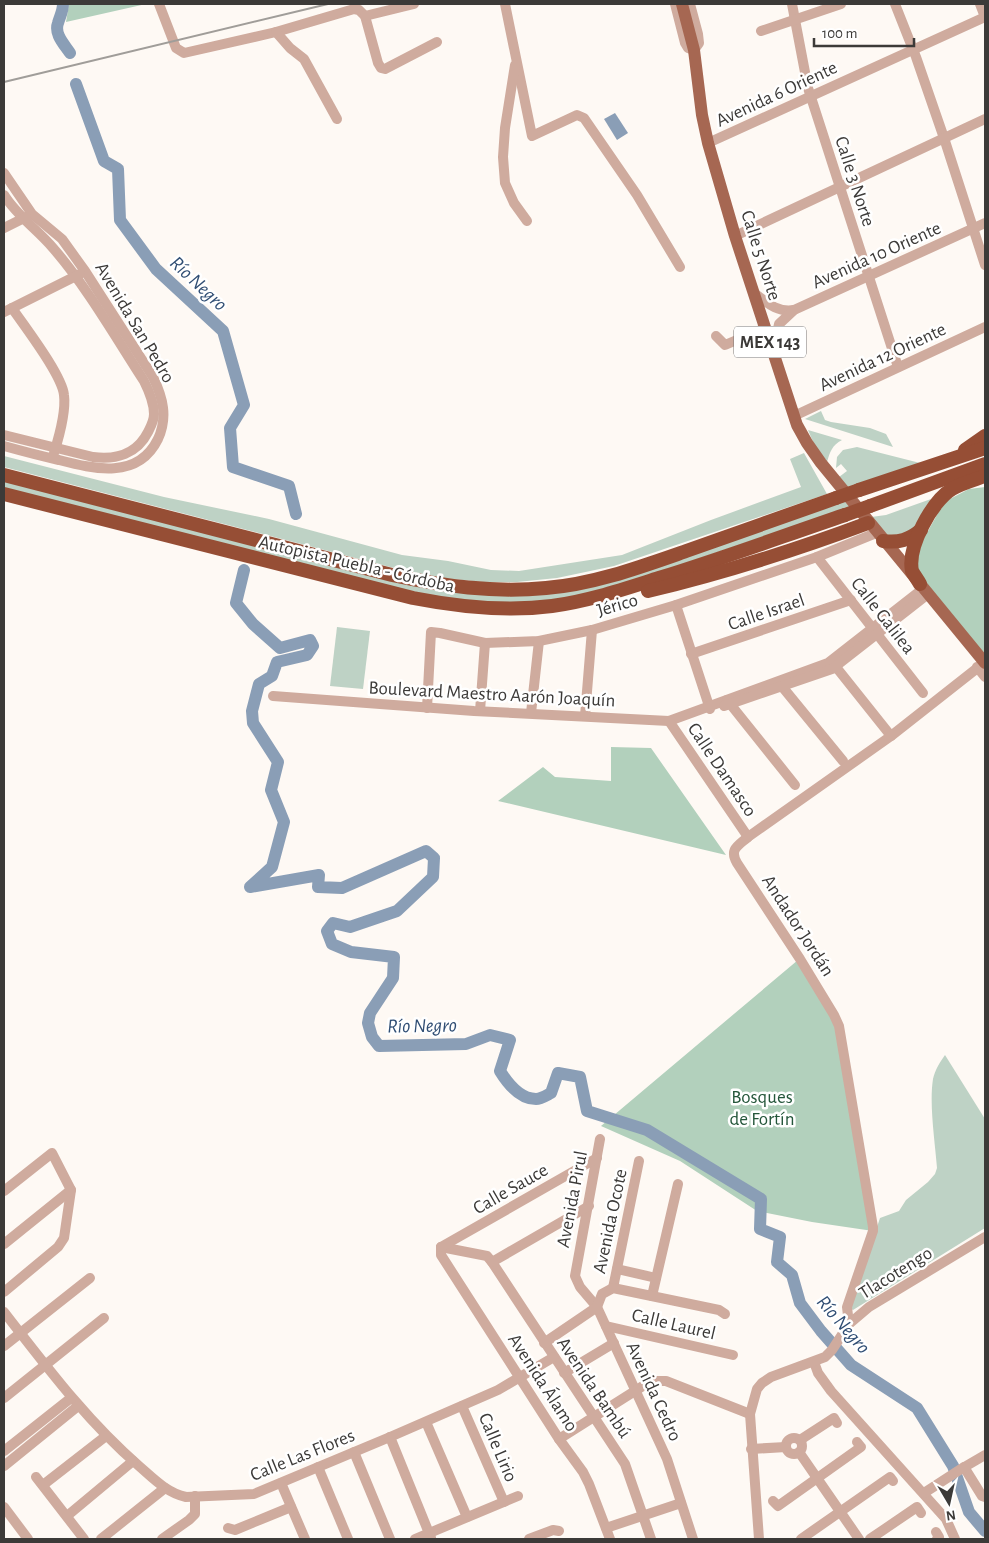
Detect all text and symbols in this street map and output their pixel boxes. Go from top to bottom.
scale bar [814,15,914,47]
text: 100 m [822,26,857,41]
street label: Avenida 6 Oriente [713,58,840,131]
street label: Calle 3 Norte [831,134,878,229]
street label: Calle 5 Norte [737,208,784,303]
street label: Avenida 10 Oriente [809,218,944,292]
water label: Río Negro [166,253,231,315]
street label: Avenida San Pedro [91,259,178,386]
street label: Avenida 12 Oriente [816,320,949,395]
road number: MEX 143 [734,327,806,358]
street label: Autopista Puebla - Córdoba [257,533,457,596]
street label: Calle Galilea [847,574,919,658]
street label: Calle Israel [726,590,807,634]
street label: Jérico [595,591,640,620]
street label: Boulevard Maestro Aarón Joaquín [368,679,616,710]
street label: Calle Damasco [684,720,760,820]
street label: Andador Jordán [758,872,837,980]
water label: Río Negro [387,1015,457,1037]
park label: Bosques de Fortín [729,1088,795,1129]
street label: Avenida Pirul [554,1149,591,1249]
street label: Calle Sauce [470,1160,551,1218]
street label: Avenida Ocote [590,1167,631,1275]
street label: Tlacotengo [856,1243,936,1303]
water label: Río Negro [813,1292,874,1358]
street label: Calle Laurel [630,1306,718,1343]
street label: Avenida Álamo [504,1330,583,1435]
street label: Avenida Bambú [553,1334,634,1442]
street label: Avenida Cedro [622,1339,685,1444]
street label: Calle Lirio [475,1410,521,1485]
street label: Calle Las Flores [248,1426,357,1485]
north arrow [924,1478,974,1528]
text: N [945,1507,957,1523]

